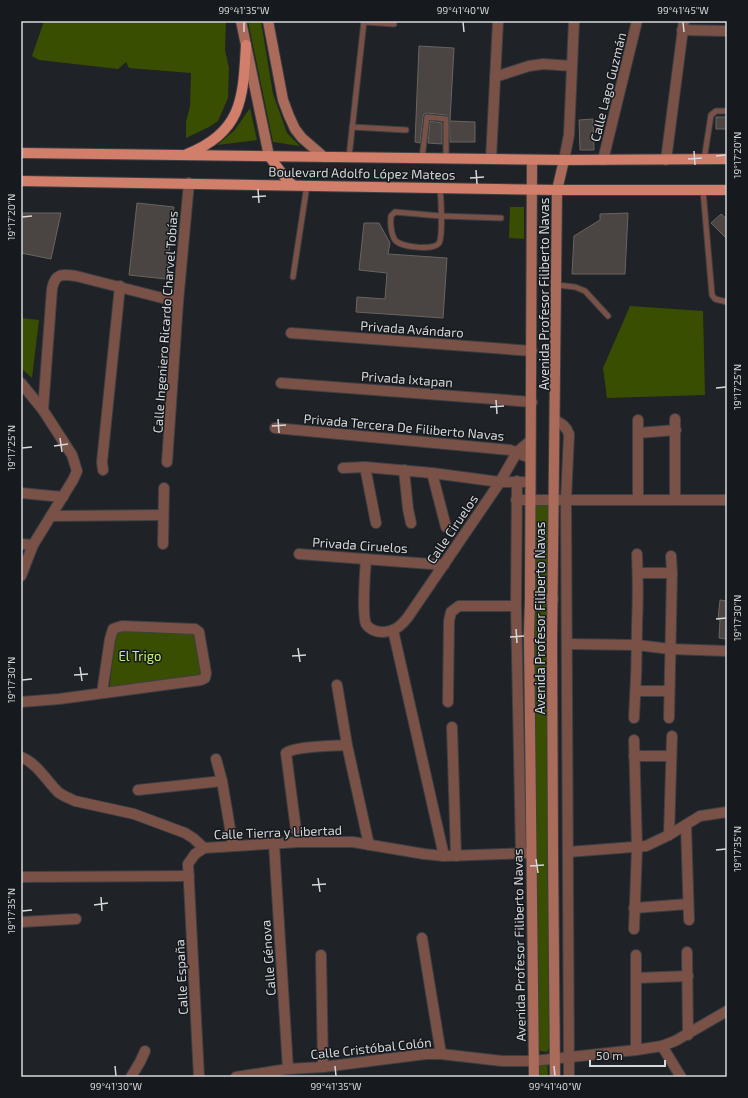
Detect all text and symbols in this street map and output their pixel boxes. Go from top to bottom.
text: 99°41'35"W [218,4,270,16]
text: 99°41'40"W [437,4,490,16]
text: 99°41'45"W [657,4,709,16]
street label: Calle Lago Guzmán [587,31,629,143]
text: 19°17'20"N [731,132,743,178]
street label: Boulevard Adolfo López Mateos [268,163,456,183]
text: 19°17'20"N [5,194,17,240]
street label: Avenida Profesor Filiberto Navas [536,198,552,390]
street label: Calle Ingeniero Ricardo Charvel Tobías [149,210,181,434]
street label: Privada Avándaro [360,317,464,341]
text: 19°17'25"N [731,364,743,410]
street label: Privada Ixtapan [360,368,454,390]
street label: Privada Tercera De Filiberto Navas [303,410,505,444]
text: 19°17'25"N [5,425,17,471]
street label: Calle Ciruelos [423,491,481,567]
street label: Avenida Profesor Filiberto Navas [532,522,548,714]
street label: Privada Ciruelos [312,534,408,556]
text: 19°17'30"N [731,595,743,641]
park label: El Trigo [119,648,161,664]
text: 19°17'30"N [5,657,17,703]
street label: Calle Tierra y Libertad [214,822,342,842]
text: 19°17'35"N [731,826,743,872]
street label: Avenida Profesor Filiberto Navas [509,849,529,1041]
text: 19°17'35"N [5,888,17,934]
street label: Calle Génova [257,919,279,997]
street label: Calle España [171,939,191,1015]
street label: Calle Cristóbal Colón [310,1034,432,1062]
scale bar [590,1042,665,1068]
text: 50 m [596,1048,623,1062]
text: 99°41'30"W [90,1080,142,1092]
text: 99°41'35"W [310,1080,362,1092]
text: 99°41'40"W [529,1080,582,1092]

